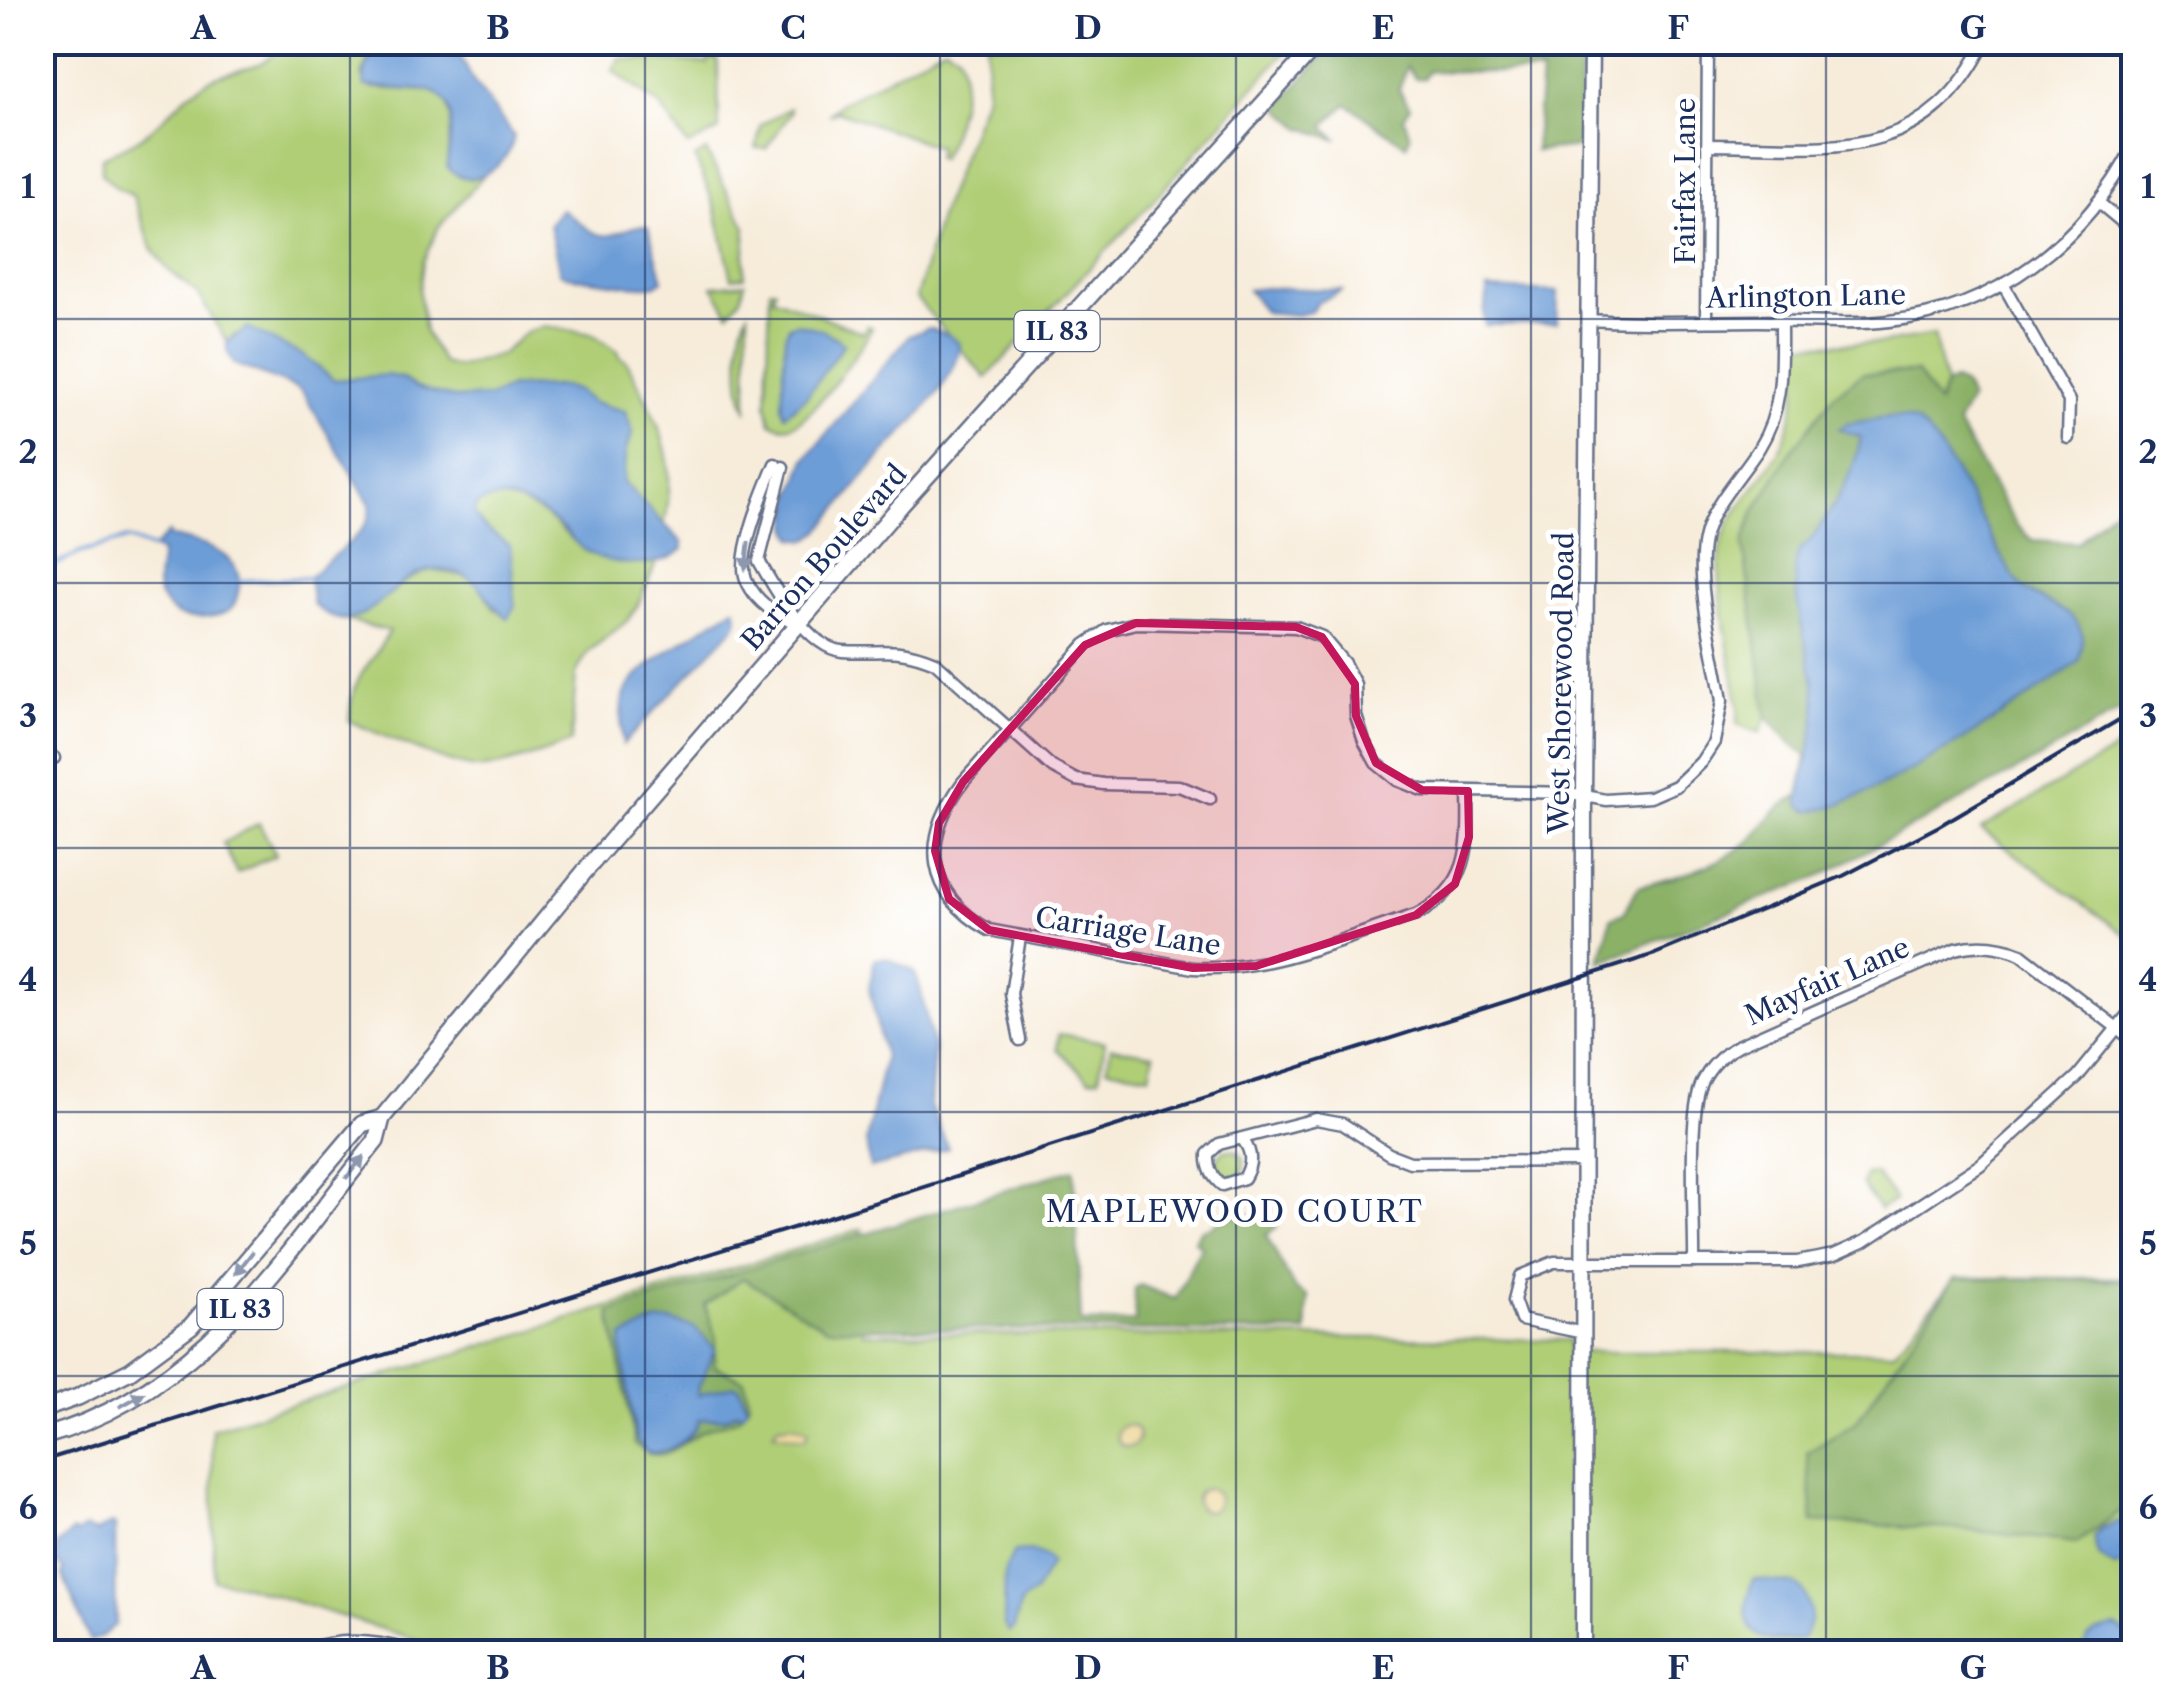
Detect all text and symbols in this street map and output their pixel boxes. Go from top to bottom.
text: A [190,8,217,47]
text: B [486,8,510,47]
text: C [780,8,806,47]
text: D [1074,8,1102,47]
text: E [1371,8,1395,47]
text: F [1667,8,1689,47]
text: G [1959,8,1987,47]
street label: Fairfax Lane [1668,98,1702,264]
text: 1 [21,167,36,206]
text: 1 [2141,167,2156,206]
street label: Arlington Lane [1705,277,1906,315]
road number: IL 83 [1014,311,1100,351]
text: 2 [19,432,37,471]
text: 2 [2139,432,2157,471]
street label: Barron Boulevard [734,457,914,657]
street label: West Shorewood Road [1541,532,1581,835]
one-way arrow [739,541,755,572]
text: 3 [19,696,37,735]
text: 3 [2139,696,2157,735]
street label: Carriage Lane [1033,900,1223,962]
street label: Mayfair Lane [1740,930,1914,1032]
text: 4 [19,960,37,999]
text: 4 [2139,960,2157,999]
one-way arrow [344,1154,365,1179]
district label: MAPLEWOOD COURT [1046,1193,1424,1230]
text: 5 [19,1224,37,1263]
text: 5 [2139,1224,2157,1263]
one-way arrow [234,1250,255,1275]
road number: IL 83 [198,1289,282,1329]
one-way arrow [118,1391,146,1409]
text: 6 [18,1488,38,1527]
text: 6 [2138,1488,2158,1527]
text: A [190,1648,217,1687]
text: B [486,1648,510,1687]
text: C [780,1648,806,1687]
text: D [1074,1648,1102,1687]
text: E [1371,1648,1395,1687]
text: F [1667,1648,1689,1687]
text: G [1959,1648,1987,1687]

